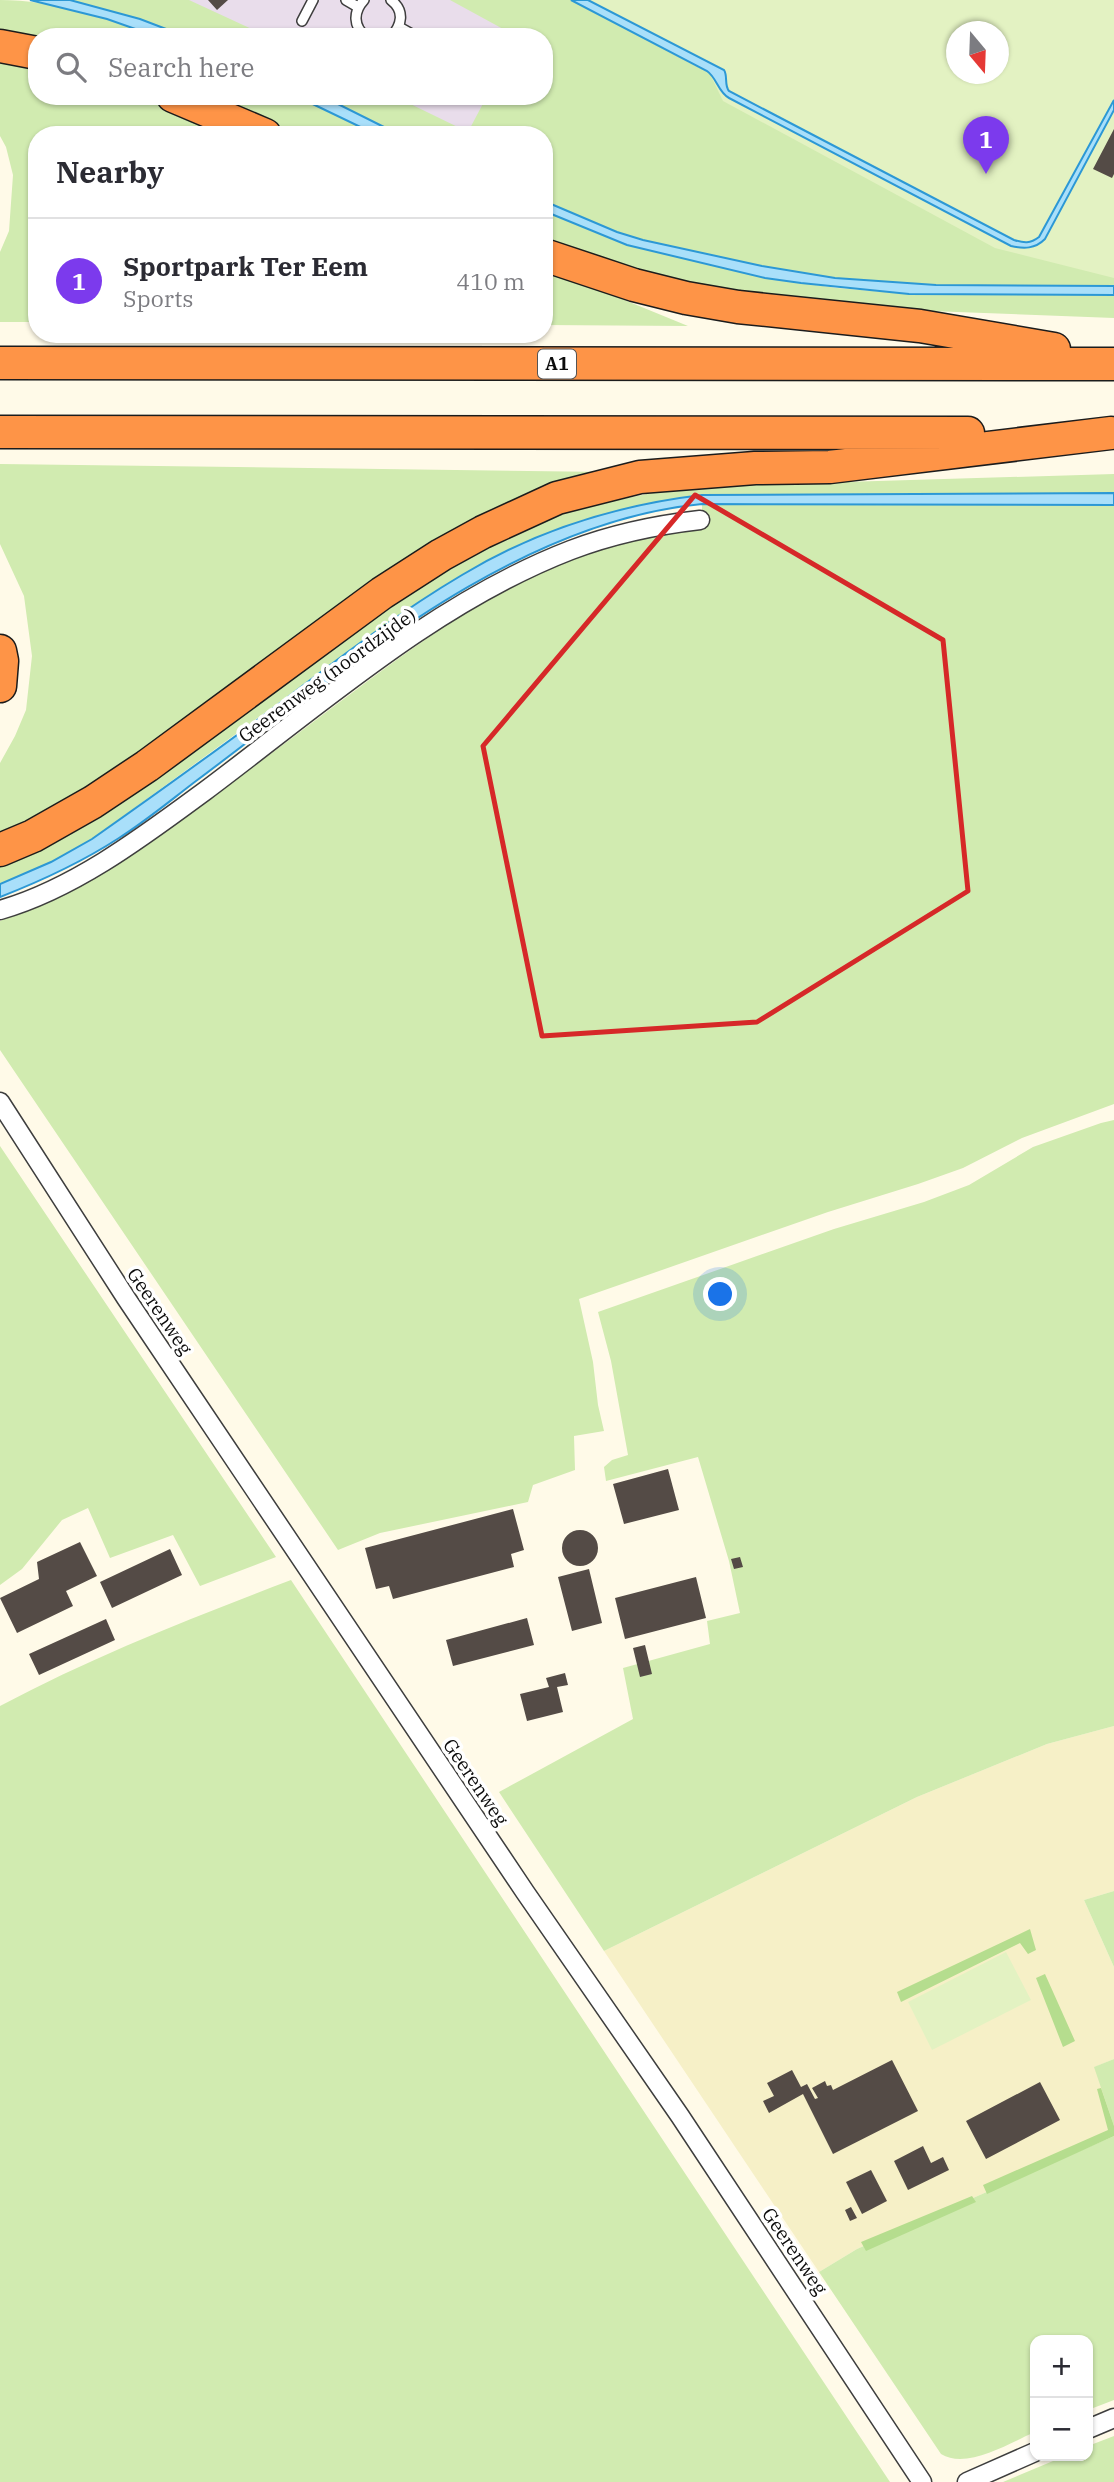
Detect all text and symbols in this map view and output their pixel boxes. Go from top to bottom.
north arrow [946,21,1009,84]
search box [28,28,553,105]
icon: search [52,48,90,86]
text: Search here [108,50,254,84]
pin: 1 [963,116,1009,174]
text: Nearby [56,152,164,191]
text: Sportpark Ter Eem [123,249,368,283]
text: 1 [72,266,86,296]
text: 410 m [456,266,525,296]
text: Sports [123,283,193,313]
road number: A1 [538,350,576,378]
street label: Geerenweg (noordzijde) [234,603,420,747]
street label: Geerenweg [122,1263,198,1360]
your location [703,1277,737,1311]
street label: Geerenweg [438,1734,514,1831]
street label: Geerenweg [757,2203,833,2300]
map controls [1030,2335,1093,2461]
button: + [1030,2335,1093,2398]
button: − [1030,2398,1093,2461]

